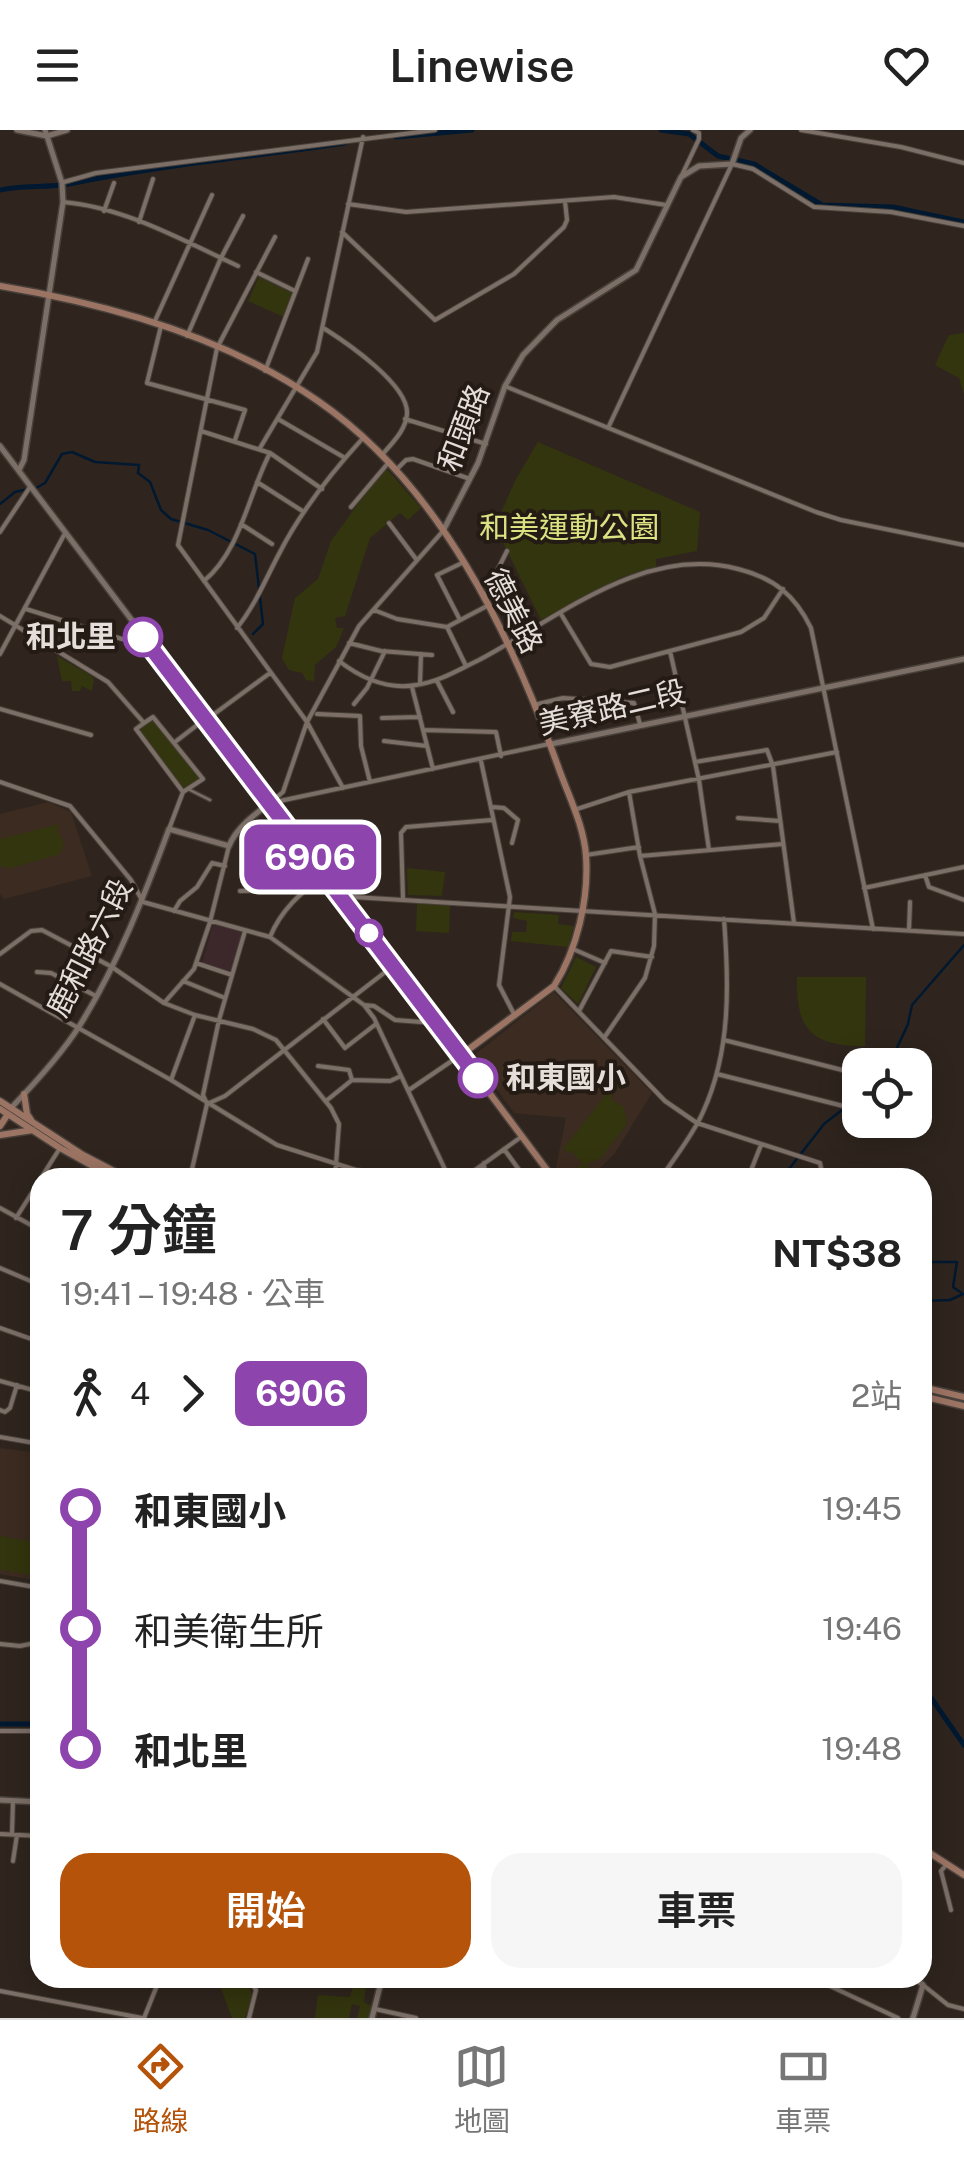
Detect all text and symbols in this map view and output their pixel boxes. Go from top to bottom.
icon: menu [30,38,85,93]
icon: heart [879,38,934,93]
text: Linewise [389,39,575,92]
street label: 和頭路 [430,379,496,476]
park label: 和美運動公園 [479,509,659,545]
street label: 德美路 [477,562,550,659]
place label: 和北里 [26,618,116,654]
marker: 和北里 [124,618,162,656]
street label: 美寮路二段 [535,673,689,741]
line badge: 6906 [240,824,380,890]
text: 6906 [264,837,356,878]
street label: 鹿和路六段 [39,873,139,1023]
unlabelled marker [356,920,382,946]
map controls [842,1048,932,1138]
button: locate [842,1048,932,1138]
marker: 和東國小 [459,1059,497,1097]
place label: 和東國小 [506,1059,626,1095]
text: 7 分鐘 [60,1198,217,1262]
text: NT$38 [772,1231,902,1276]
text: 19:41 – 19:48 · 公車 [60,1275,325,1312]
icon: walk [60,1366,115,1421]
icon: forward [165,1366,220,1421]
text: 6906 [255,1373,347,1414]
text: 4 [130,1375,150,1412]
text: 2站 [851,1377,902,1414]
text: 和東國小 [134,1489,286,1534]
text: 19:45 [822,1490,902,1527]
text: 和美衛生所 [134,1609,324,1654]
text: 19:46 [822,1610,902,1647]
text: 和北里 [134,1729,248,1774]
text: 19:48 [821,1730,902,1767]
button: 開始 [60,1853,471,1968]
button: 車票 [491,1853,902,1968]
tab: 路線 [133,2039,189,2139]
tab: 地圖 [454,2039,510,2139]
tab: 車票 [775,2039,831,2139]

